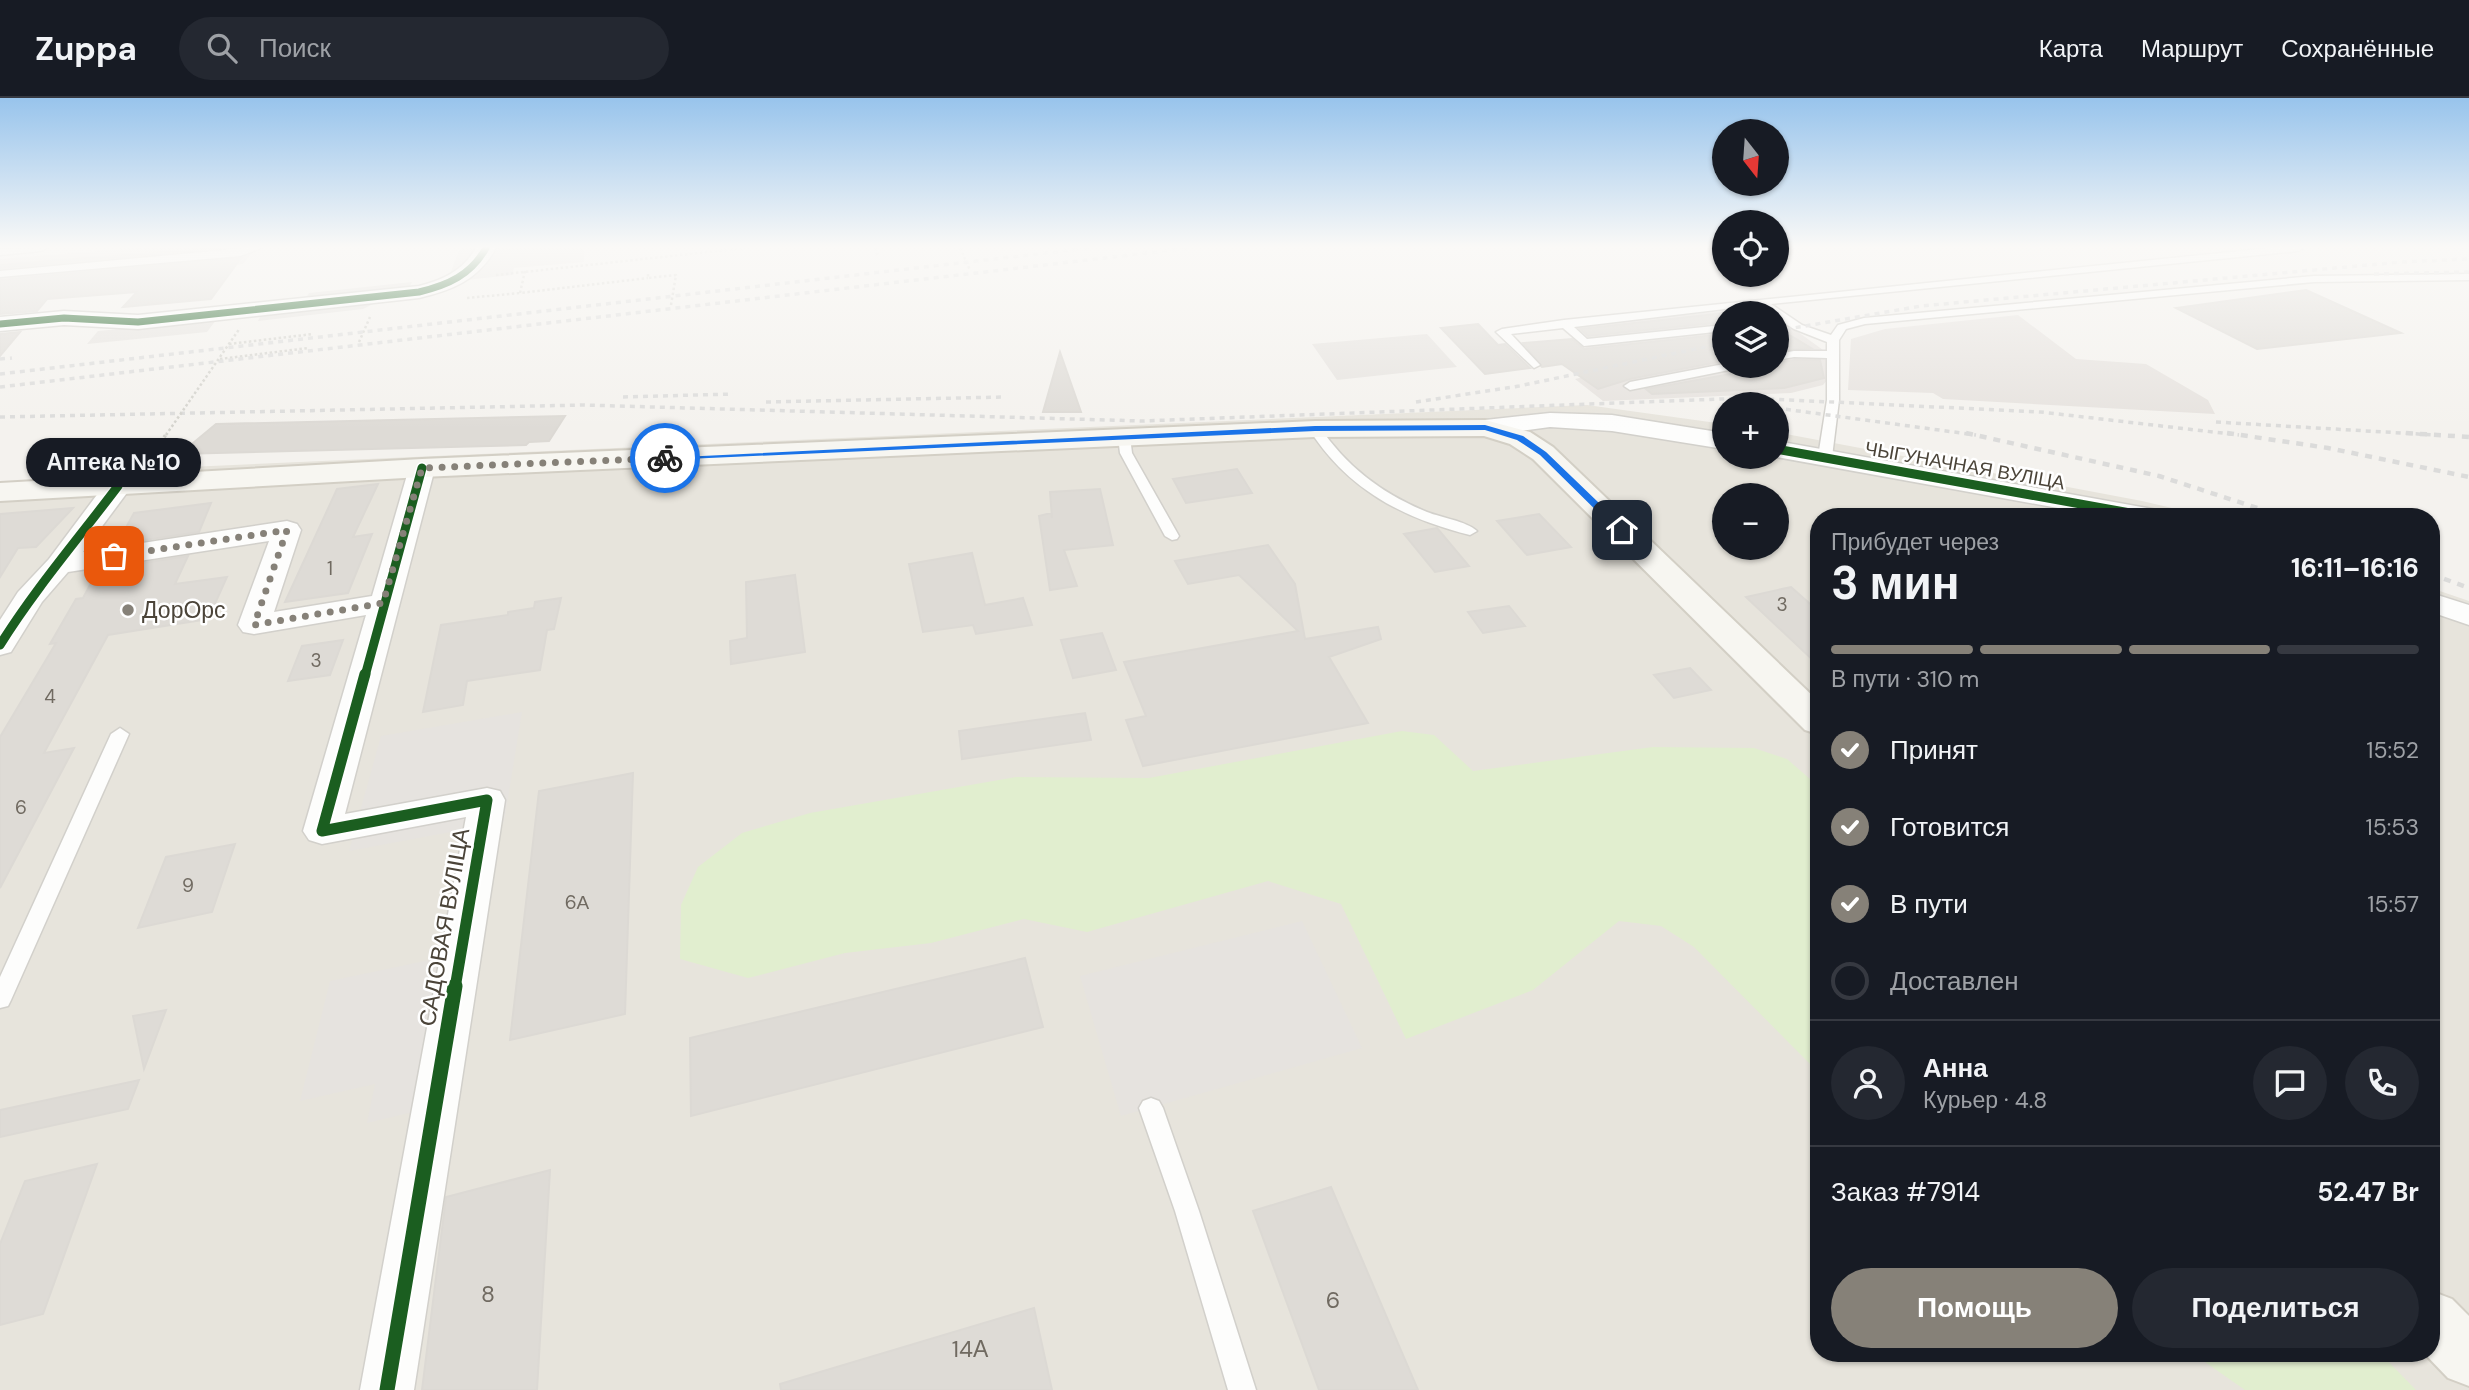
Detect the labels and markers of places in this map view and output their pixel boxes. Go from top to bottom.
callout: Аптека №10 [26,437,202,486]
pin [1592,500,1652,560]
pin [84,526,144,586]
place label: ДорОрс [142,595,226,625]
marker: ДорОрс [120,602,136,618]

